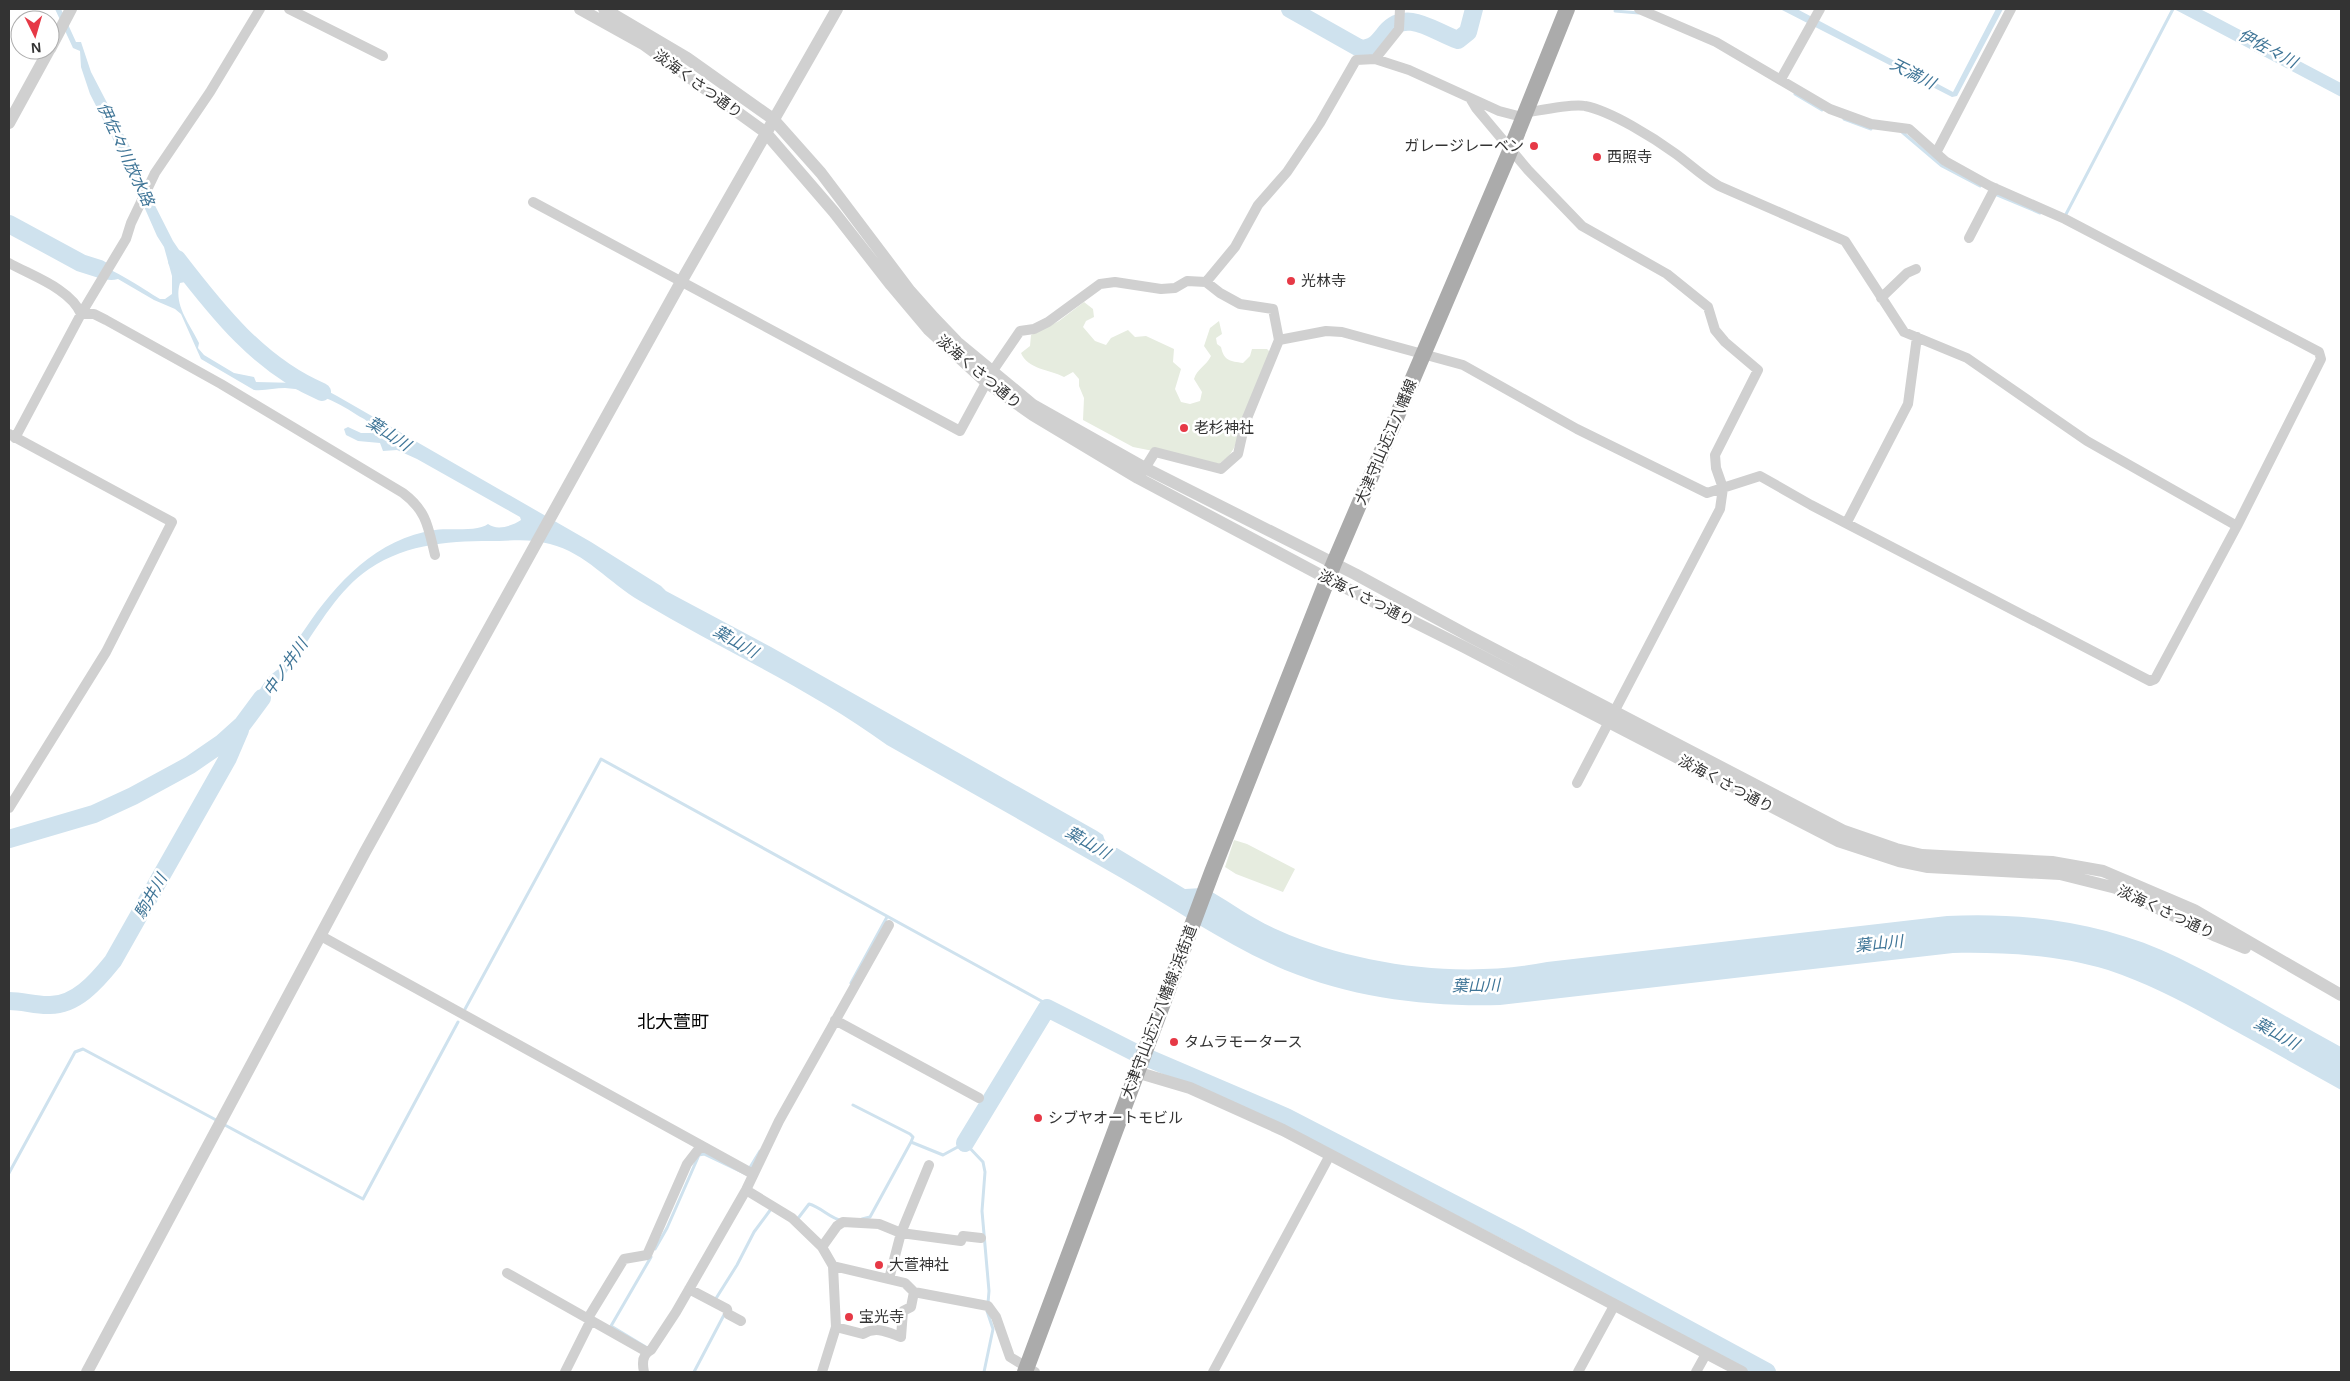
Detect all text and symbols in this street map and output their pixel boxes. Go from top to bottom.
north arrow [10,10,60,60]
water label: 伊佐々川 [2236,26,2302,72]
text: N [30,40,42,56]
street label: 淡海くさつ通り [651,46,746,121]
water label: 天満川 [1888,55,1940,93]
water label: 伊佐々川放水路 [94,100,158,210]
place label: ガレージレーベン [1404,137,1524,154]
marker: ガレージレーベン [1528,140,1540,152]
place label: 西照寺 [1607,148,1652,165]
marker: 西照寺 [1591,151,1603,163]
place label: 光林寺 [1301,272,1346,289]
marker: 光林寺 [1285,275,1297,287]
street label: 淡海くさつ通り [934,331,1025,412]
street label: 大津守山近江八幡線 [1351,376,1420,507]
water label: 葉山川 [364,413,415,455]
place label: 老杉神社 [1194,419,1254,436]
marker: 老杉神社 [1178,422,1190,434]
street label: 淡海くさつ通り [1316,566,1417,629]
water label: 葉山川 [711,622,763,662]
water label: 中ノ井川 [260,635,312,698]
street label: 淡海くさつ通り [1676,751,1777,816]
water label: 葉山川 [1063,823,1115,863]
water label: 駒井川 [131,869,171,921]
street label: 淡海くさつ通り [2115,882,2217,941]
street label: 大津守山近江八幡線;浜街道 [1118,923,1199,1101]
water label: 葉山川 [1854,932,1906,954]
water label: 葉山川 [1452,977,1502,994]
district label: 北大萱町 [637,1012,709,1032]
water label: 葉山川 [2252,1014,2304,1053]
place label: タムラモータース [1184,1033,1303,1050]
marker: タムラモータース [1168,1036,1180,1048]
place label: シブヤオートモビル [1048,1109,1183,1126]
marker: シブヤオートモビル [1032,1112,1044,1124]
place label: 大萱神社 [889,1256,949,1273]
marker: 大萱神社 [873,1259,885,1271]
place label: 宝光寺 [859,1308,904,1325]
marker: 宝光寺 [843,1311,855,1323]

